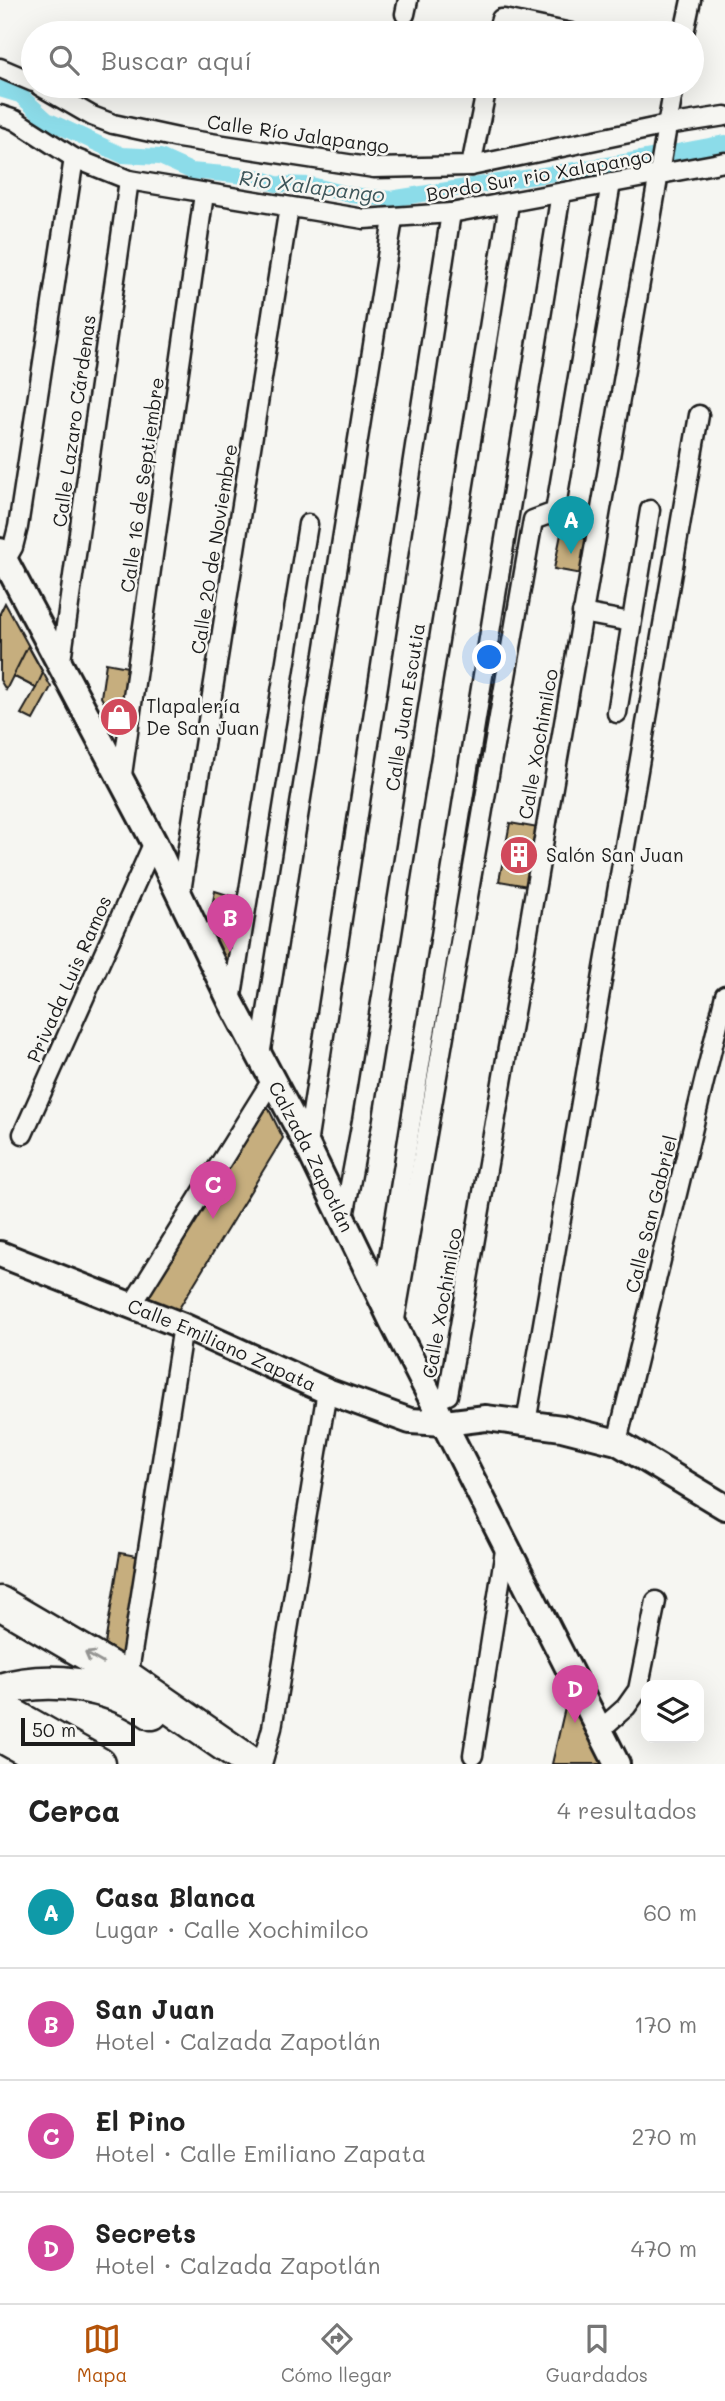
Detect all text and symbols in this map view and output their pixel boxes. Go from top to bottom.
search box [21,21,704,98]
icon: search [45,41,83,79]
text: Buscar aquí [101,43,252,77]
street label: Calle Río Jalapango [205,108,391,159]
street label: Bordo Sur rio Xalapango [424,142,654,207]
water label: Rio Xalapango [238,163,387,208]
street label: Calle Lazaro Cárdenas [46,313,101,529]
street label: Calle 16 de Septiembre [114,376,169,594]
street label: Calle 20 de Noviembre [185,442,242,656]
pin: A [548,496,594,554]
street label: Calle Juan Escutia [379,621,430,793]
your location [472,640,506,674]
street label: Calle Xochimilco [512,667,563,821]
place label: Tlapalería De San Juan [146,693,259,740]
shop icon: Tlapalería De San Juan [98,696,140,738]
building icon: Salón San Juan [498,834,540,876]
place label: Salón San Juan [546,842,684,867]
street label: Privada Luis Ramos [21,891,117,1066]
pin: B [207,894,253,952]
street label: Calzada Zapotlán [263,1077,360,1236]
street label: Calle San Gabriel [619,1132,682,1295]
pin: C [190,1161,236,1219]
street label: Calle Xochimilco [416,1226,467,1380]
street label: Calle Emiliano Zapata [124,1293,321,1397]
one-way arrow [84,1650,104,1664]
pin: D [552,1665,598,1723]
map controls [641,1680,704,1743]
button: layers [641,1680,704,1743]
scale bar [21,1715,135,1747]
text: 50 m [32,1717,76,1742]
text: Cerca [28,1790,120,1830]
text: 4 resultados [557,1795,697,1825]
text: Casa Blanca [95,1880,256,1914]
text: A [43,1897,59,1927]
text: 60 m [643,1897,697,1927]
text: Lugar · Calle Xochimilco [95,1914,368,1944]
text: San Juan [95,1992,214,2026]
text: B [43,2009,59,2039]
text: 170 m [634,2009,697,2039]
text: Hotel · Calzada Zapotlán [95,2026,380,2056]
text: El Pino [95,2104,185,2138]
text: C [42,2121,60,2151]
text: 270 m [632,2121,697,2151]
text: Hotel · Calle Emiliano Zapata [95,2138,426,2168]
text: Secrets [95,2216,196,2250]
text: D [43,2233,59,2263]
text: 470 m [631,2233,697,2263]
text: Hotel · Calzada Zapotlán [95,2250,380,2280]
tab: Mapa [77,2320,127,2387]
tab: Cómo llegar [281,2320,392,2387]
tab: Guardados [546,2320,648,2387]

